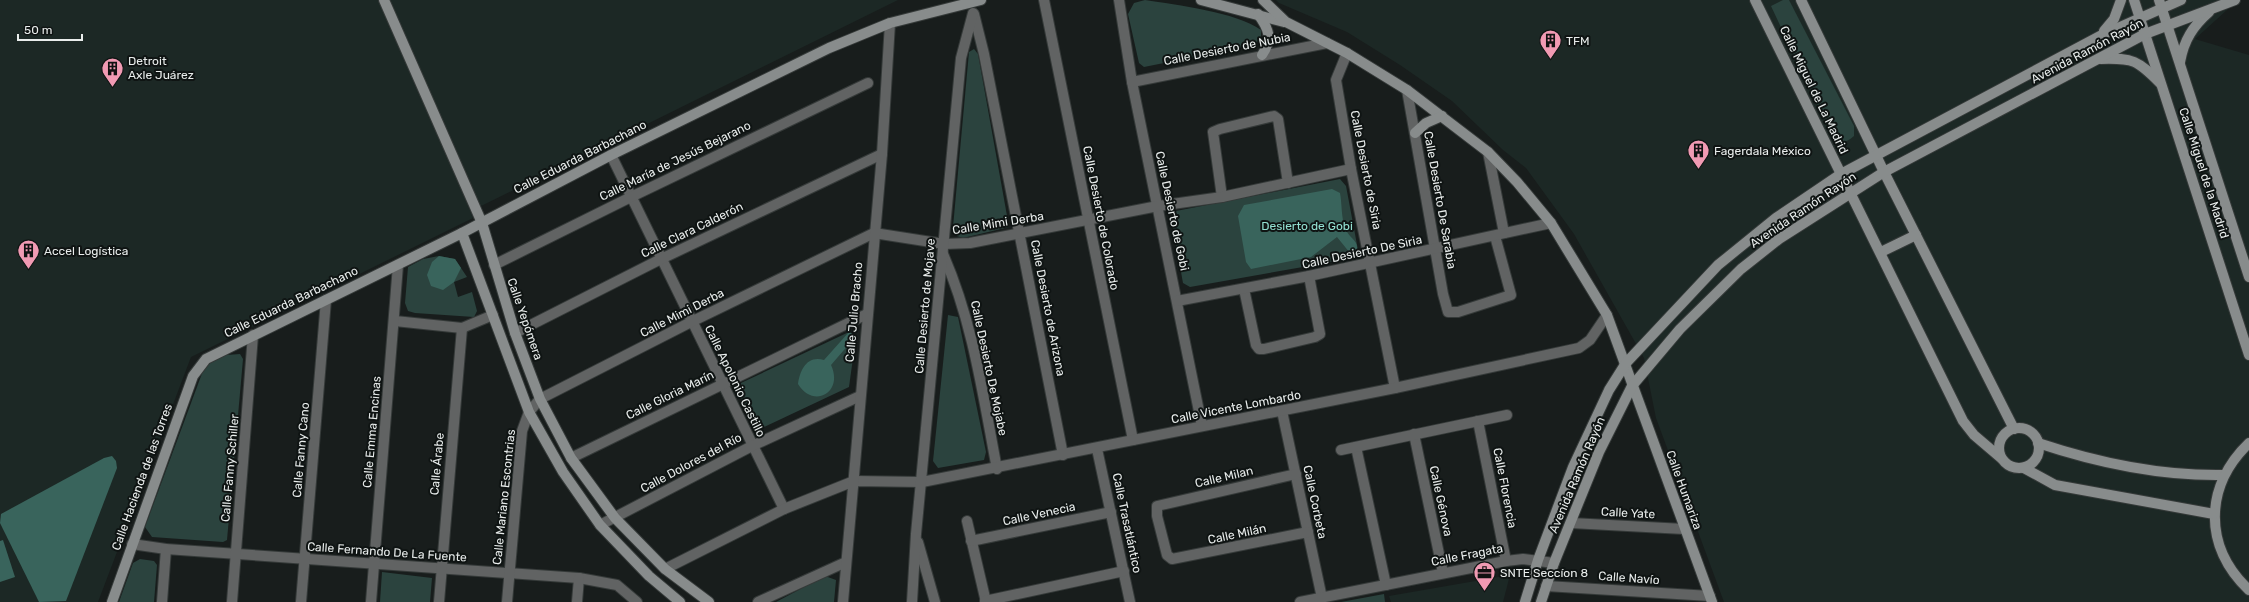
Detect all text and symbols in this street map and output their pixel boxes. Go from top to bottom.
scale bar [18,16,82,42]
street label: Avenida Ramón Rayón [2029,16,2145,86]
text: 50 m [24,23,52,37]
street label: Calle Miguel de La Madrid [1777,24,1851,156]
building icon: TFM [1538,28,1564,61]
street label: Calle Desierto de Nubia [1162,30,1292,68]
place label: TFM [1566,34,1589,48]
place label: Detroit Axle Juárez [128,54,194,82]
building icon: Detroit Axle Juárez [100,55,126,88]
street label: Calle Miguel de la Madrid [2176,106,2232,240]
street label: Calle Desierto de Siria [1348,109,1384,231]
street label: Calle Eduarda Barbachano [511,117,649,197]
street label: Calle María de Jesús Bejarano [597,118,753,204]
street label: Calle Desierto De Sarabia [1421,130,1459,270]
building icon: Fagerdala México [1686,138,1712,171]
place label: Fagerdala México [1714,144,1811,158]
street label: Calle Desierto de Colorado [1080,145,1122,291]
street label: Calle Desierto de Gobi [1152,150,1192,272]
street label: Avenida Ramón Rayón [1747,169,1859,251]
street label: Calle Clara Calderón [639,199,745,261]
street label: Calle Mimi Derba [951,209,1045,237]
park label: Desierto de Gobi [1261,219,1353,233]
street label: Calle Desierto De Siria [1301,232,1423,272]
street label: Calle Desierto de Mojave [912,237,938,374]
building icon: Accel Logística [16,238,42,271]
street label: Calle Desierto de Arizona [1028,239,1068,377]
place label: Accel Logística [44,244,128,258]
street label: Calle Julio Bracho [843,261,865,363]
street label: Calle Eduarda Barbachano [222,263,360,341]
street label: Calle Yepómera [504,276,546,362]
street label: Calle Mimi Derba [638,286,726,340]
street label: Calle Desierto De Mojabe [968,299,1010,437]
street label: Calle Apolonio Castillo [702,323,768,439]
street label: Calle Gloria Marín [624,368,716,422]
street label: Calle Emma Encinas [360,375,384,489]
street label: Calle Vicente Lombardo [1170,388,1302,426]
street label: Calle Hacienda de las Torres [109,402,175,552]
street label: Calle Fanny Cano [290,402,312,498]
street label: Calle Fanny Schiller [218,413,242,523]
street label: Avenida Ramón Rayón [1546,415,1608,535]
street label: Calle Mariano Escontrias [490,428,518,566]
street label: Calle Dolores del Río [638,430,744,496]
street label: Calle Árabe [427,432,447,496]
street label: Calle Florencia [1490,447,1520,529]
street label: Calle Humariza [1663,448,1705,532]
street label: Calle Milan [1194,464,1254,490]
street label: Calle Corbeta [1300,464,1330,540]
street label: Calle Génova [1427,464,1455,538]
street label: Calle Trasatlántico [1110,472,1144,574]
street label: Calle Venecia [1001,499,1077,529]
street label: Calle Yate [1601,505,1656,521]
street label: Calle Milán [1207,521,1267,547]
street label: Calle Fernando De La Fuente [307,539,468,565]
street label: Calle Fragata [1430,541,1504,569]
office icon: SNTE Seccíon 8 [1472,560,1498,593]
place label: SNTE Seccíon 8 [1500,566,1588,580]
street label: Calle Navío [1598,569,1660,587]

